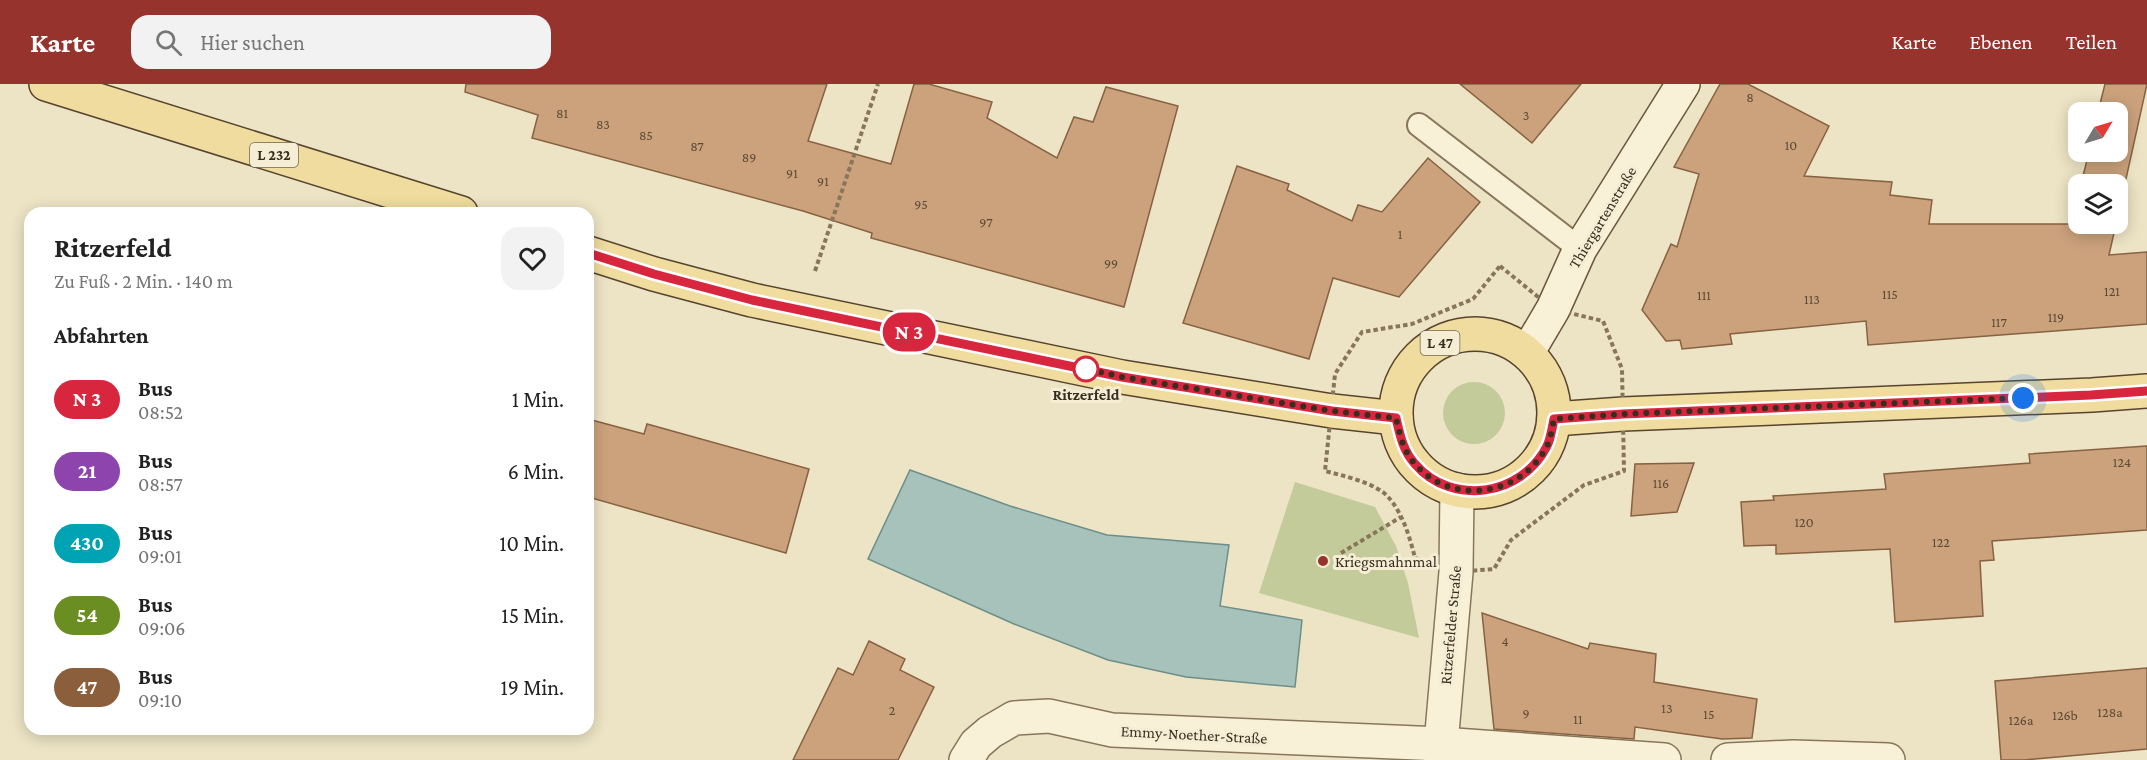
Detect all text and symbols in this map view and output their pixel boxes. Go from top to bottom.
search box [131,15,551,69]
icon: search [152,26,185,59]
text: Karte [30,27,95,58]
text: Hier suchen [200,30,305,55]
text: Karte [1891,30,1937,54]
text: Ebenen [1970,30,2033,54]
text: Teilen [2066,30,2117,54]
house number: 8 [1746,89,1754,105]
north arrow [2068,102,2128,162]
map controls [2068,102,2128,234]
house number: 81 [556,105,568,121]
house number: 3 [1523,107,1529,123]
house number: 83 [596,116,610,132]
house number: 85 [639,127,653,143]
house number: 10 [1785,137,1797,153]
house number: 87 [690,138,704,154]
road number: L 232 [250,143,298,167]
house number: 89 [742,149,756,165]
street label: Thiergartenstraße [1565,163,1640,272]
house number: 91 [786,165,798,181]
house number: 91 [817,173,829,189]
button: layers [2068,174,2128,234]
house number: 95 [914,196,928,212]
house number: 97 [979,214,993,230]
house number: 1 [1398,226,1403,242]
button: heart [501,227,564,290]
text: Ritzerfeld [54,232,172,263]
house number: 99 [1104,255,1118,271]
text: Zu Fuß · 2 Min. · 140 m [54,270,233,292]
house number: 121 [2104,283,2120,299]
house number: 115 [1882,286,1898,302]
house number: 111 [1697,287,1711,303]
house number: 113 [1804,291,1820,307]
house number: 119 [2048,309,2064,325]
line badge: N 3 [874,312,944,352]
house number: 117 [1991,314,2007,330]
text: N 3 [895,320,923,344]
text: Abfahrten [54,323,149,348]
road number: L 47 [1420,331,1460,355]
marker: Ritzerfeld [1073,356,1099,382]
text: Bus [138,376,172,401]
your location [2008,383,2038,413]
place label: Ritzerfeld [1052,386,1120,403]
text: N 3 [73,387,101,411]
text: 1 Min. [512,387,564,412]
text: 08:52 [138,401,183,423]
text: Bus [138,448,172,473]
house number: 124 [2113,454,2131,470]
text: 21 [78,459,96,483]
text: 6 Min. [508,459,564,484]
text: 08:57 [138,473,183,495]
house number: 116 [1653,475,1669,491]
house number: 120 [1794,514,1814,530]
text: Bus [138,520,172,545]
text: 430 [70,531,104,555]
text: 10 Min. [499,531,564,556]
house number: 122 [1932,534,1950,550]
text: 09:01 [138,545,182,567]
place label: Kriegsmahnmal [1335,553,1437,571]
marker: Kriegsmahnmal [1316,554,1330,568]
street label: Ritzerfelder Straße [1437,565,1464,685]
text: Bus [138,592,172,617]
text: 54 [76,603,98,627]
text: 15 Min. [501,603,564,628]
text: 09:06 [138,617,186,639]
house number: 4 [1501,633,1509,649]
text: Bus [138,664,172,689]
text: 47 [77,675,97,699]
text: 19 Min. [501,675,564,700]
text: 09:10 [138,689,182,711]
house number: 13 [1661,700,1673,716]
house number: 2 [889,702,896,718]
house number: 128a [2097,704,2123,720]
house number: 9 [1522,705,1530,721]
house number: 15 [1703,706,1715,722]
house number: 126b [2052,707,2078,723]
house number: 11 [1573,711,1583,727]
house number: 126a [2009,712,2034,728]
street label: Emmy-Noether-Straße [1120,722,1268,748]

